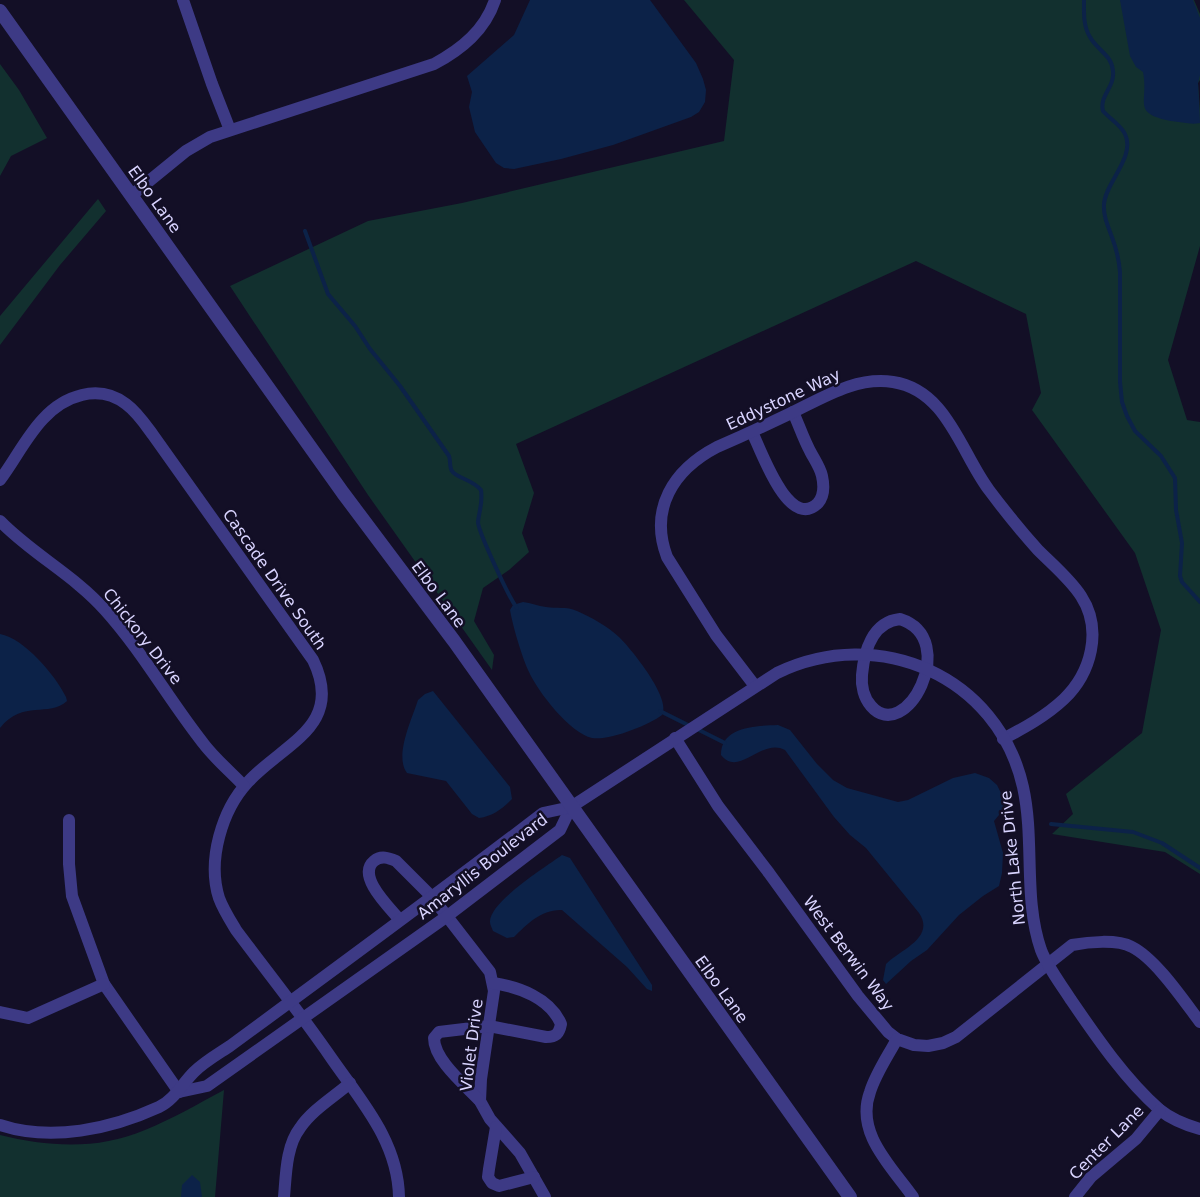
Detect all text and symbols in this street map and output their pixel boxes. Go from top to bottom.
street label: Elbo Lane [124,162,185,237]
street label: Eddystone Way [723,365,843,434]
street label: Cascade Drive South [219,505,330,653]
street label: Elbo Lane [407,557,470,631]
street label: Chickory Drive [99,584,186,688]
street label: North Lake Drive [996,790,1029,926]
street label: Amaryllis Boulevard [413,810,551,923]
street label: West Berwin Way [799,892,898,1014]
street label: Elbo Lane [691,952,752,1027]
street label: Violet Drive [456,998,487,1092]
street label: Center Lane [1065,1101,1148,1184]

